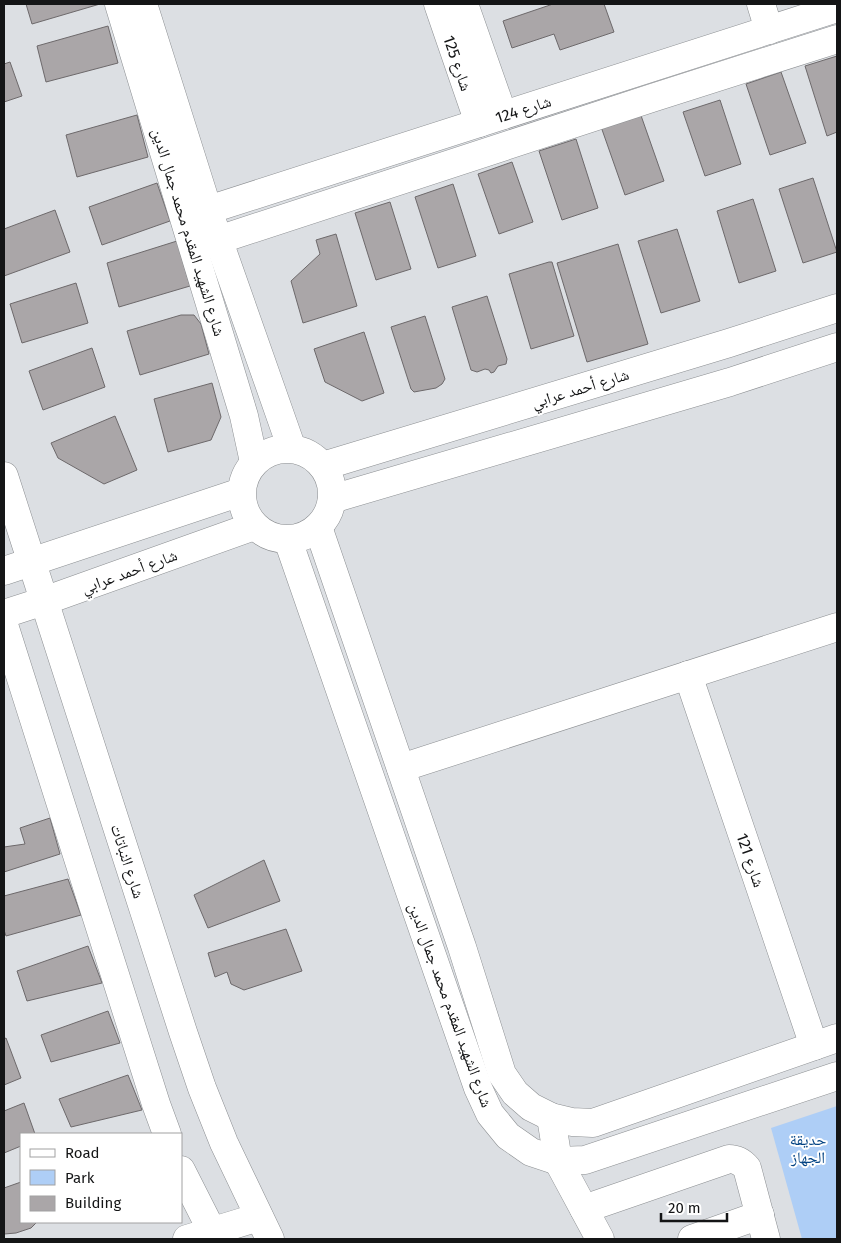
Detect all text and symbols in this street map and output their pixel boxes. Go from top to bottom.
street label: شارع 125 [438,33,476,94]
street label: شارع 124 [493,92,554,128]
street label: شارع الشهيد المقدم محمد جمال الدين [147,126,229,339]
street label: شارع أحمد عرابي [529,365,632,415]
street label: شارع أحمد عرابي [79,545,181,601]
street label: شارع النباتات [106,822,148,901]
street label: شارع 121 [731,831,769,890]
street label: شارع الشهيد المقدم محمد جمال الدين [404,900,496,1110]
park label: حديقة الجهاز [790,1130,826,1167]
legend [20,1133,182,1223]
text: Road [65,1144,100,1162]
text: Park [65,1169,95,1187]
scale bar [661,1190,727,1222]
text: Building [65,1194,121,1212]
text: 20 m [668,1199,701,1217]

